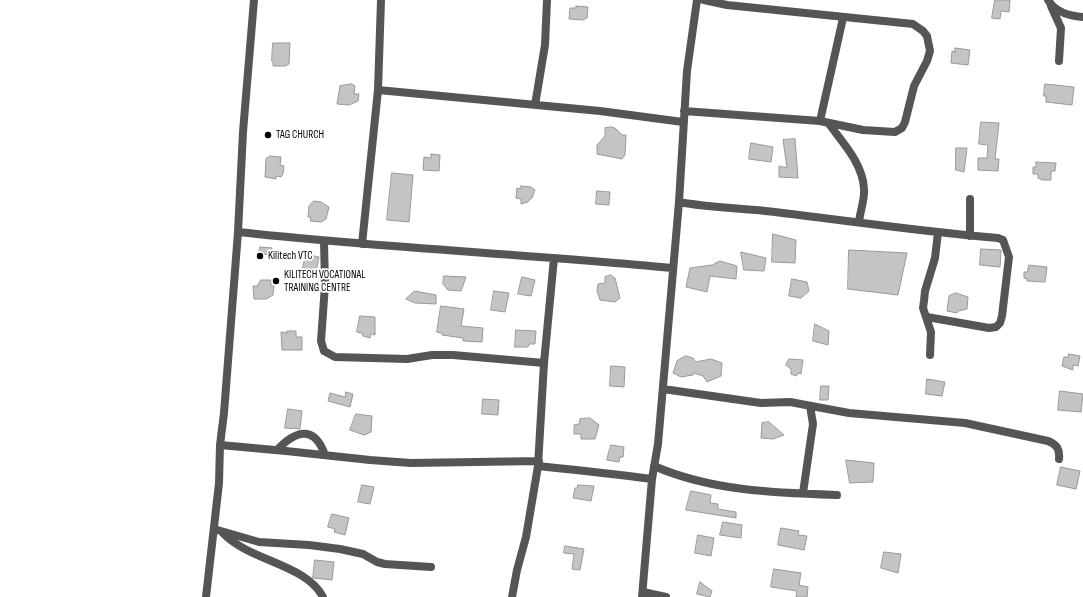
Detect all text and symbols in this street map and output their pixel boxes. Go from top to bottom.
place label: TAG CHURCH [276,128,324,142]
marker: TAG CHURCH [263,130,273,140]
place label: Kilitech VTC [268,249,313,263]
marker: Kilitech VTC [255,251,265,261]
place label: KILITECH VOCATIONAL TRAINING CENTRE [284,268,365,294]
marker: KILITECH VOCATIONAL TRAINING CENTRE [271,276,281,286]

